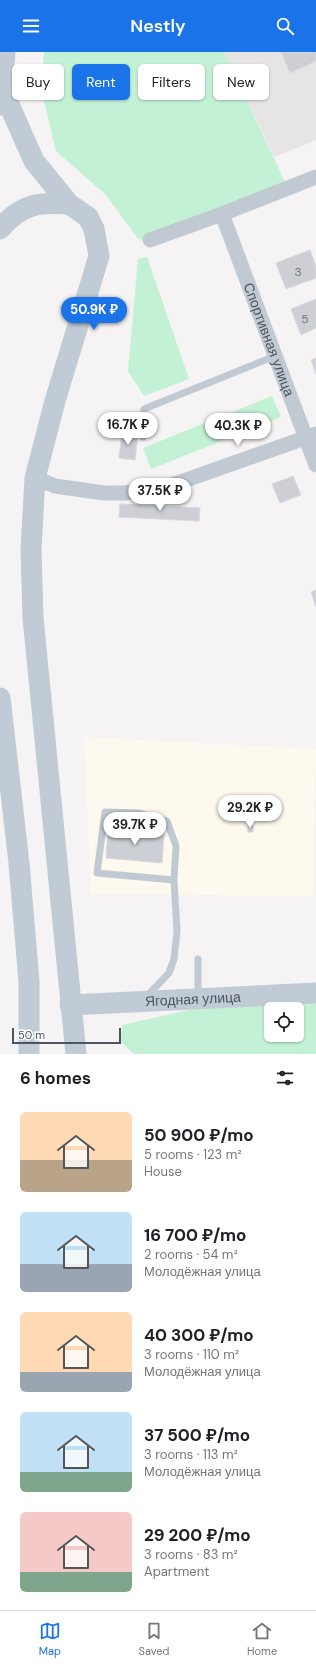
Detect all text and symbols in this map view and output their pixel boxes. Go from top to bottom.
text: Nestly [130,14,186,38]
icon: menu [20,15,42,37]
icon: search [274,15,296,37]
chip: Buy [12,64,64,100]
chip: Rent [72,64,130,100]
chip: Filters [138,64,205,100]
chip: New [213,64,269,100]
house number: 3 [294,264,302,280]
street label: Спортивная улица [240,280,299,399]
pin: 50.9K ₽ [57,297,131,331]
text: 50.9K ₽ [70,301,118,318]
house number: 5 [301,311,309,327]
pin: 16.7K ₽ [91,412,165,446]
pin: 40.3K ₽ [201,413,275,447]
text: 16.7K ₽ [107,416,149,433]
text: 40.3K ₽ [214,417,262,434]
pin: 37.5K ₽ [123,478,197,512]
text: 37.5K ₽ [137,482,183,499]
pin: 29.2K ₽ [213,795,287,829]
text: 29.2K ₽ [227,799,273,816]
pin: 39.7K ₽ [98,812,172,846]
text: 39.7K ₽ [112,816,158,833]
street label: Ягодная улица [144,988,241,1010]
map controls [264,1002,304,1042]
button: locate [264,1002,304,1042]
scale bar [12,1026,121,1045]
text: 50 m [18,1028,45,1042]
text: 6 homes [20,1067,91,1089]
icon: filters [274,1067,296,1089]
text: 50 900 ₽/mo [144,1124,254,1146]
icon: home [52,1128,100,1176]
text: 5 rooms · 123 m² [144,1146,242,1163]
text: House [144,1163,182,1180]
text: 16 700 ₽/mo [144,1224,246,1246]
icon: home [52,1228,100,1276]
text: 2 rooms · 54 m² [144,1246,238,1263]
text: Молодёжная улица [144,1263,261,1280]
text: 40 300 ₽/mo [144,1324,254,1346]
icon: home [52,1328,100,1376]
text: 3 rooms · 110 m² [144,1346,239,1363]
text: Молодёжная улица [144,1363,261,1380]
text: 37 500 ₽/mo [144,1424,250,1446]
icon: home [52,1428,100,1476]
text: 3 rooms · 113 m² [144,1446,238,1463]
text: Молодёжная улица [144,1463,261,1480]
text: 29 200 ₽/mo [144,1524,251,1546]
icon: home [52,1528,100,1576]
text: 3 rooms · 83 m² [144,1546,238,1563]
text: Apartment [144,1563,209,1580]
tab: Map [39,1620,61,1658]
tab: Saved [139,1620,169,1658]
tab: Home [247,1620,277,1658]

